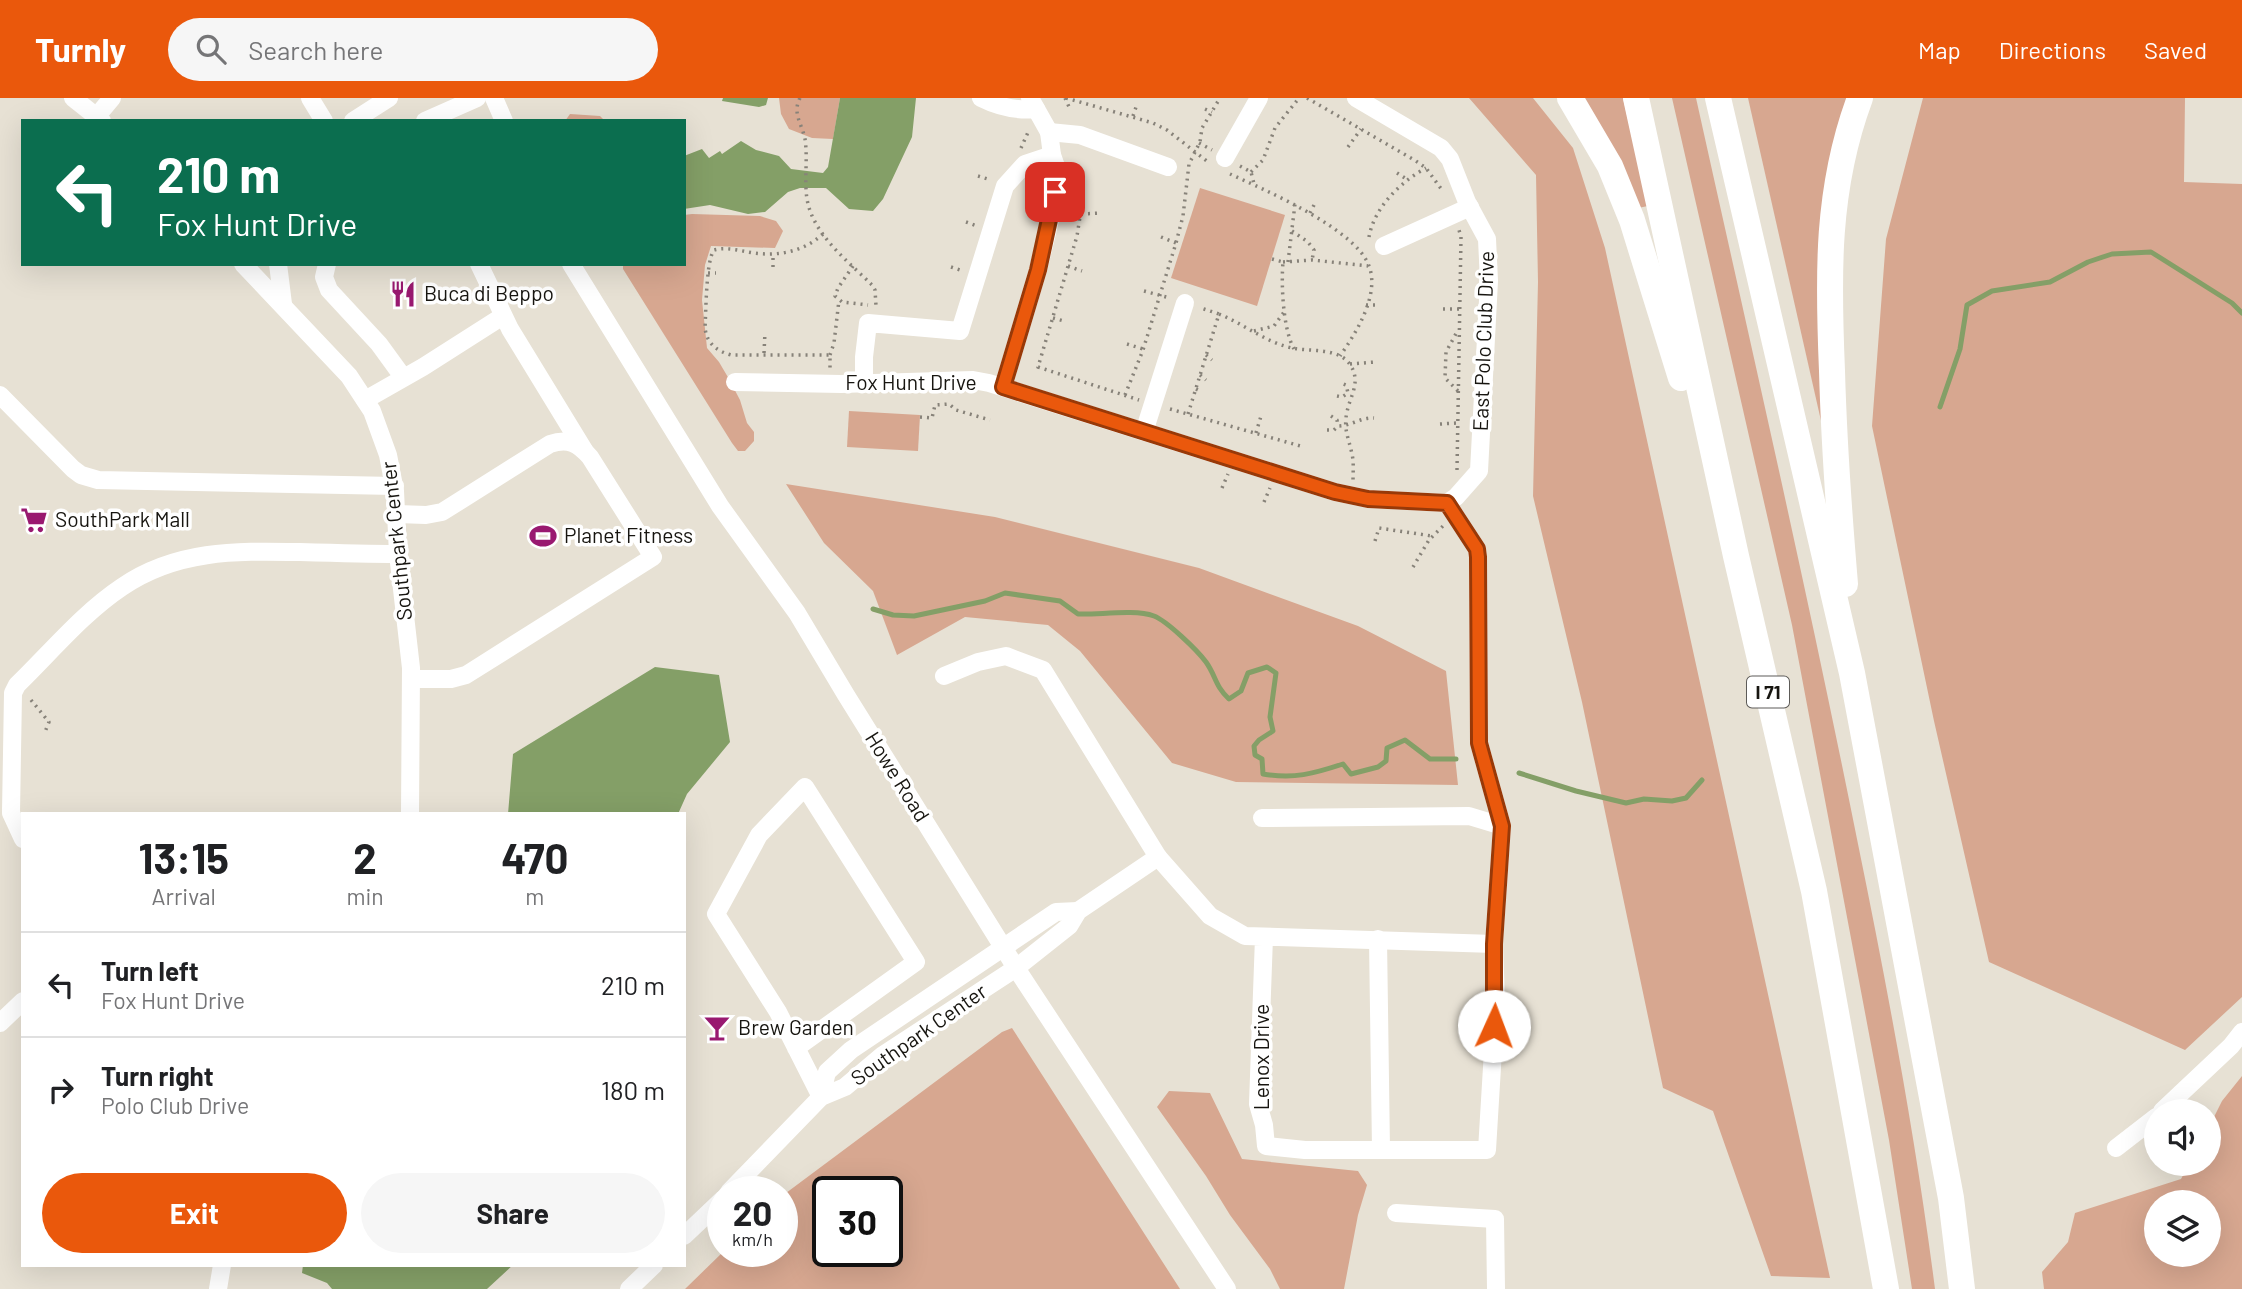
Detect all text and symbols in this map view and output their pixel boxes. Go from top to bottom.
search box [168,18,658,81]
text: Turnly [35,29,126,69]
icon: search [192,30,230,68]
text: Search here [248,34,383,65]
text: Map [1918,35,1961,64]
text: Directions [1999,35,2106,64]
text: Saved [2144,35,2207,64]
text: 210 m [157,144,280,203]
icon: left [42,147,133,238]
pin [1025,162,1085,222]
icon: arrive [1036,173,1074,211]
text: Fox Hunt Drive [157,204,357,242]
street label: East Polo Club Drive [1467,250,1498,432]
restaurant icon: Buca di Beppo [388,279,418,309]
place label: Buca di Beppo [424,280,554,305]
street label: Fox Hunt Drive [845,369,977,394]
street label: Southpark Center [375,460,416,622]
supermarket icon: SouthPark Mall [19,505,49,535]
place label: SouthPark Mall [55,506,190,531]
sports icon: Planet Fitness [528,521,558,551]
place label: Planet Fitness [564,522,693,547]
road number: I 71 [1747,677,1789,708]
street label: Howe Road [861,727,936,826]
text: 13:15 [139,832,229,882]
text: 2 [353,832,377,882]
text: 470 [501,832,568,882]
text: Arrival [152,882,216,910]
text: min [346,882,384,910]
text: m [525,882,544,910]
text: Turn left [101,955,199,986]
icon: left [42,966,80,1004]
text: 210 m [601,969,665,1000]
street label: Southpark Center [845,977,991,1090]
text: Fox Hunt Drive [101,986,245,1014]
position arrow [1457,989,1531,1063]
street label: Lenox Drive [1248,1004,1273,1110]
bar icon: Brew Garden [702,1013,732,1043]
place label: Brew Garden [738,1014,854,1039]
text: Turn right [101,1060,214,1091]
icon: right [42,1071,80,1109]
text: 180 m [601,1074,665,1105]
text: Polo Club Drive [101,1091,249,1119]
map controls [2144,1099,2221,1267]
button: sound [2144,1099,2221,1176]
button: Exit [42,1173,347,1253]
button: Share [361,1173,665,1253]
speed limit sign: 30 [812,1176,903,1267]
button: layers [2144,1190,2221,1267]
text: 20 [733,1191,772,1233]
text: km/h [732,1228,773,1250]

